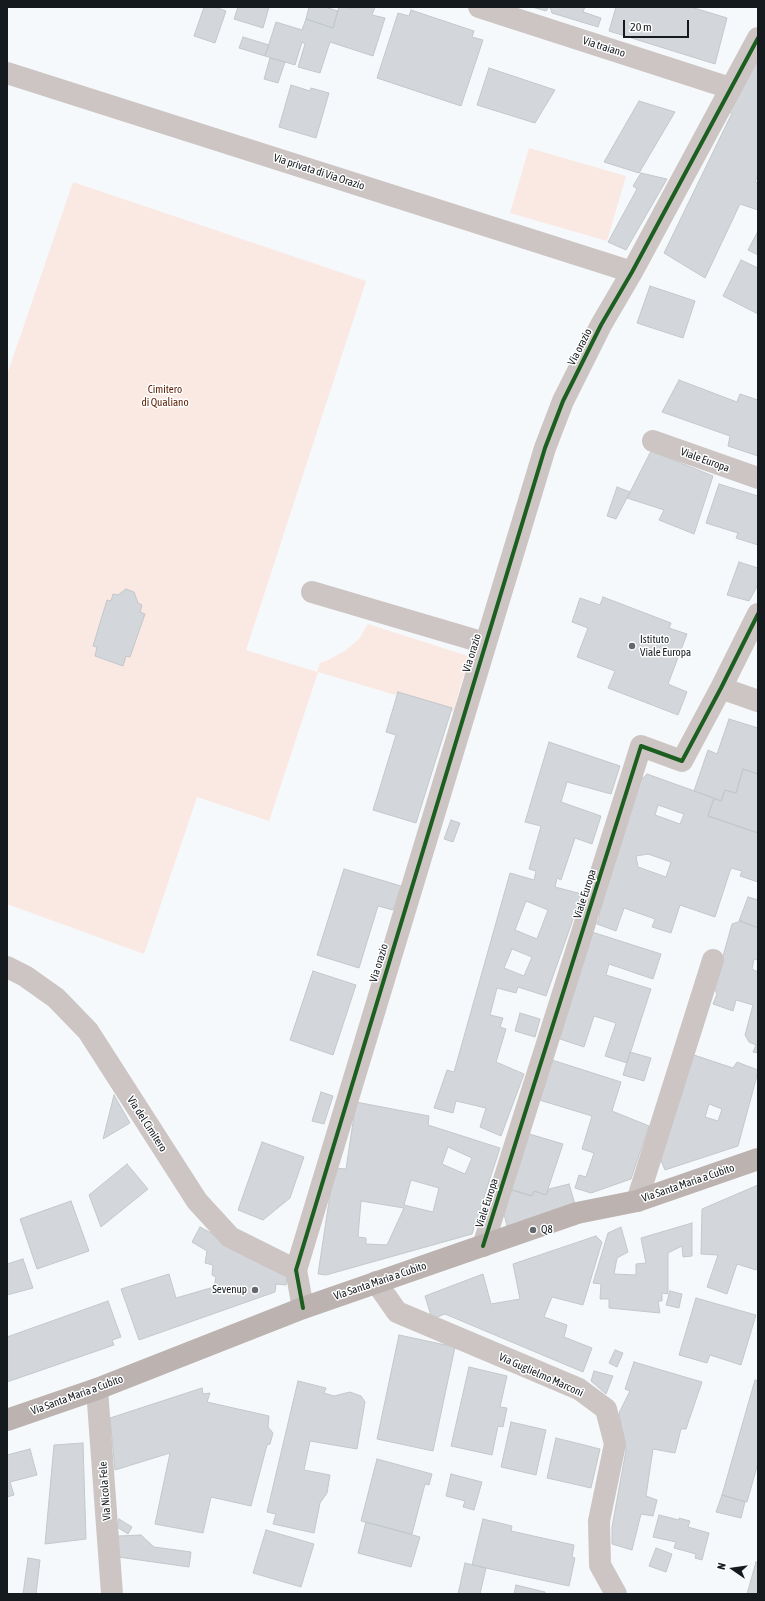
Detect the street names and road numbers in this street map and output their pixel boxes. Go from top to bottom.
street label: Via traiano [581,34,627,60]
street label: Via privata di Via Orazio [272,151,366,193]
street label: Via orazio [565,326,595,368]
street label: Viale Europa [679,445,731,475]
street label: Via orazio [460,632,484,674]
street label: Viale Europa [571,868,599,920]
street label: Via orazio [367,942,391,984]
street label: Via del Cimitero [124,1094,170,1154]
street label: Via Santa Maria a Cubito [640,1161,736,1205]
street label: Viale Europa [473,1177,501,1229]
street label: Via Santa Maria a Cubito [332,1259,428,1303]
street label: Via Guglielmo Marconi [497,1350,585,1400]
street label: Via Santa Maria a Cubito [29,1372,125,1418]
street label: Via Nicola Fele [96,1461,114,1521]

